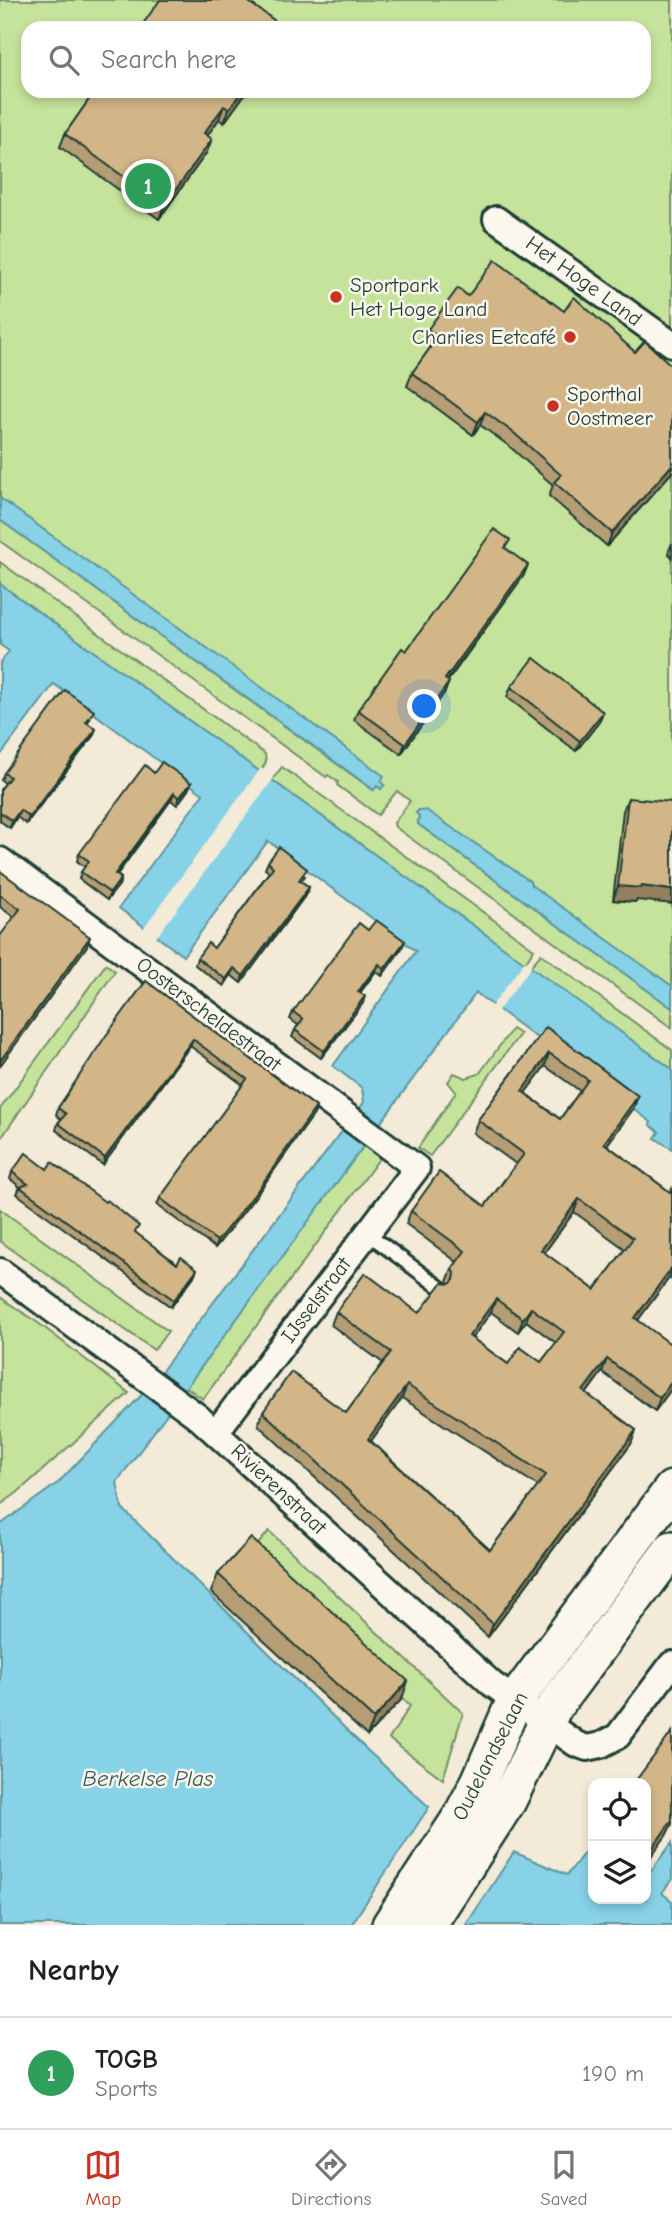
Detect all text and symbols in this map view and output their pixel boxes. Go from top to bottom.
search box [21,21,651,98]
icon: search [45,41,83,79]
text: Search here [101,45,236,75]
pin: 1 [125,160,171,212]
street label: Het Hoge Land [521,231,647,331]
place label: Sportpark Het Hoge Land [350,273,487,321]
marker: Sportpark Het Hoge Land [328,289,344,305]
place label: Charlies Eetcafé [412,325,556,349]
marker: Charlies Eetcafé [562,329,578,345]
place label: Sporthal Oostmeer [567,382,654,430]
marker: Sporthal Oostmeer [545,398,561,414]
your location [407,689,441,723]
street label: Oosterscheldestraat [132,952,287,1077]
street label: IJsselstraat [276,1252,356,1347]
street label: Rivierenstraat [226,1439,332,1540]
street label: Oudelandselaan [447,1688,533,1824]
water label: Berkelse Plas [83,1765,214,1792]
map controls [588,1778,651,1904]
button: locate [588,1778,651,1841]
button: layers [588,1841,651,1904]
text: Nearby [28,1953,119,1988]
text: TOGB [95,2045,158,2075]
text: 1 [46,2060,56,2087]
text: 190 m [582,2060,644,2087]
text: Sports [95,2075,157,2102]
tab: Map [84,2146,122,2210]
tab: Directions [291,2146,371,2210]
tab: Saved [540,2146,588,2210]

